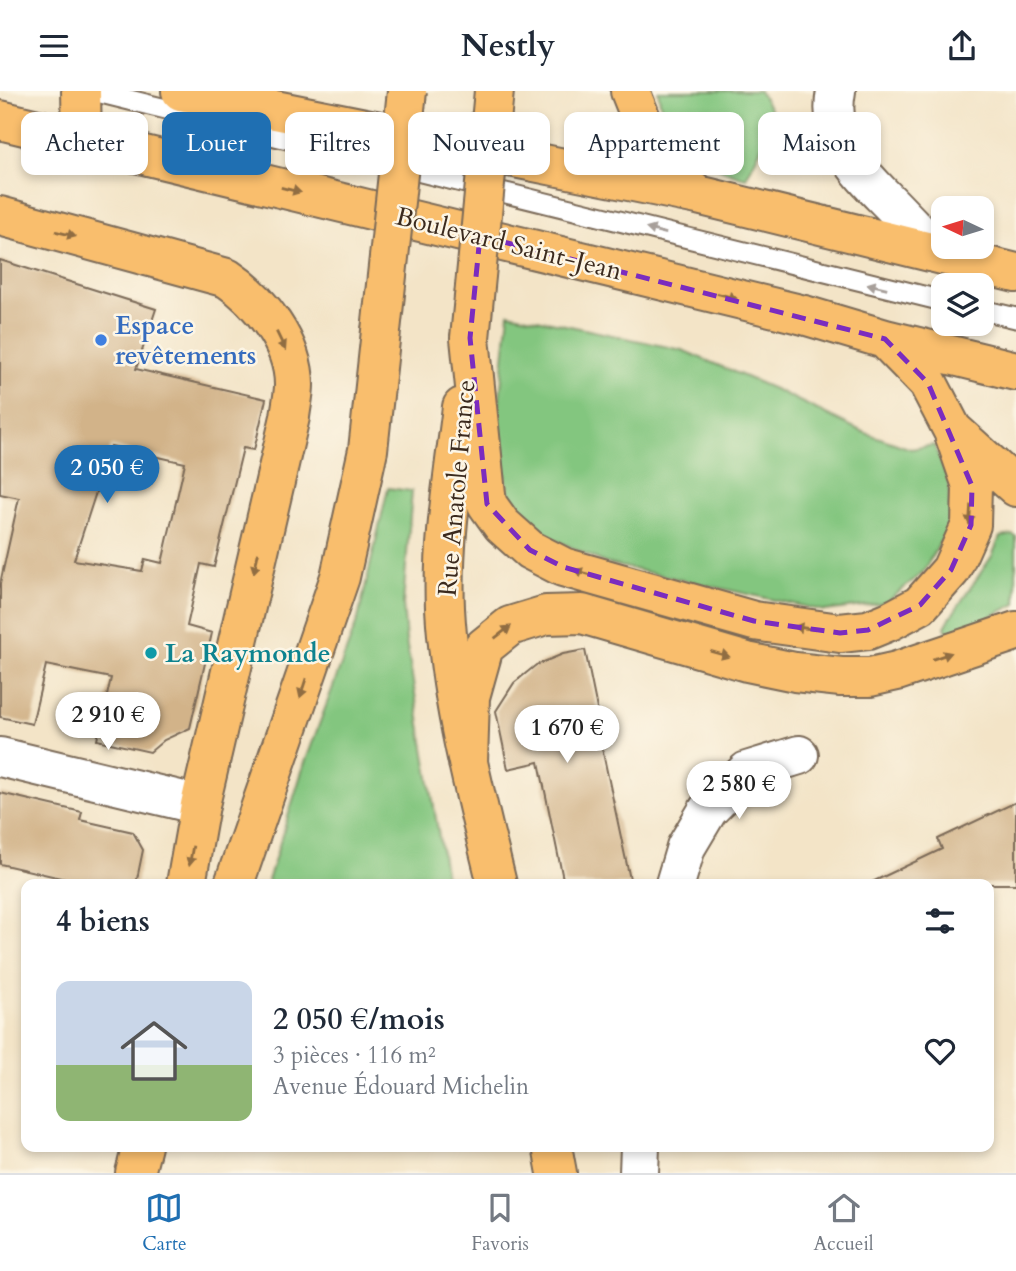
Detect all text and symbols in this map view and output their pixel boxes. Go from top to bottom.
text: Nestly [461,24,555,68]
icon: menu [35,27,73,65]
icon: share [943,27,981,65]
chip: Acheter [21,112,148,175]
chip: Louer [162,112,271,175]
chip: Filtres [285,112,394,175]
chip: Nouveau [408,112,550,175]
chip: Appartement [564,112,744,175]
chip: Maison [758,112,881,175]
one-way arrow [280,185,302,196]
north arrow [931,196,994,259]
map controls [931,196,994,336]
street label: Boulevard Saint-Jean [392,198,626,289]
one-way arrow [645,225,667,236]
one-way arrow [55,229,77,240]
button: layers [931,273,994,336]
one-way arrow [866,280,888,291]
one-way arrow [716,291,738,302]
place label: Espace revêtements [115,308,256,373]
one-way arrow [276,331,287,351]
marker: Espace revêtements [93,332,109,348]
street label: Rue Anatole France [430,378,483,598]
pin: 2 050 € [42,445,172,505]
text: 2 050 € [70,452,144,483]
one-way arrow [965,504,976,526]
one-way arrow [250,552,261,574]
one-way arrow [573,567,595,578]
one-way arrow [793,623,815,634]
one-way arrow [493,625,511,640]
place label: La Raymonde [165,636,331,671]
marker: La Raymonde [143,645,159,661]
one-way arrow [710,649,732,660]
one-way arrow [932,650,953,661]
one-way arrow [297,678,307,699]
pin: 2 910 € [43,693,173,752]
text: 2 910 € [71,699,145,730]
pin: 1 670 € [502,705,632,765]
text: 1 670 € [530,712,604,743]
pin: 2 580 € [674,761,804,821]
text: 2 580 € [702,768,776,799]
one-way arrow [185,845,196,867]
text: 4 biens [56,901,150,942]
icon: filters [921,902,959,940]
text: 2 050 €/mois [273,999,445,1040]
icon: home [112,1009,196,1093]
icon: heart [921,1032,959,1070]
text: 3 pièces · 116 m² [273,1040,436,1071]
text: Avenue Édouard Michelin [273,1071,529,1102]
tab: Carte [142,1189,187,1257]
tab: Favoris [471,1189,529,1257]
tab: Accueil [814,1189,874,1257]

